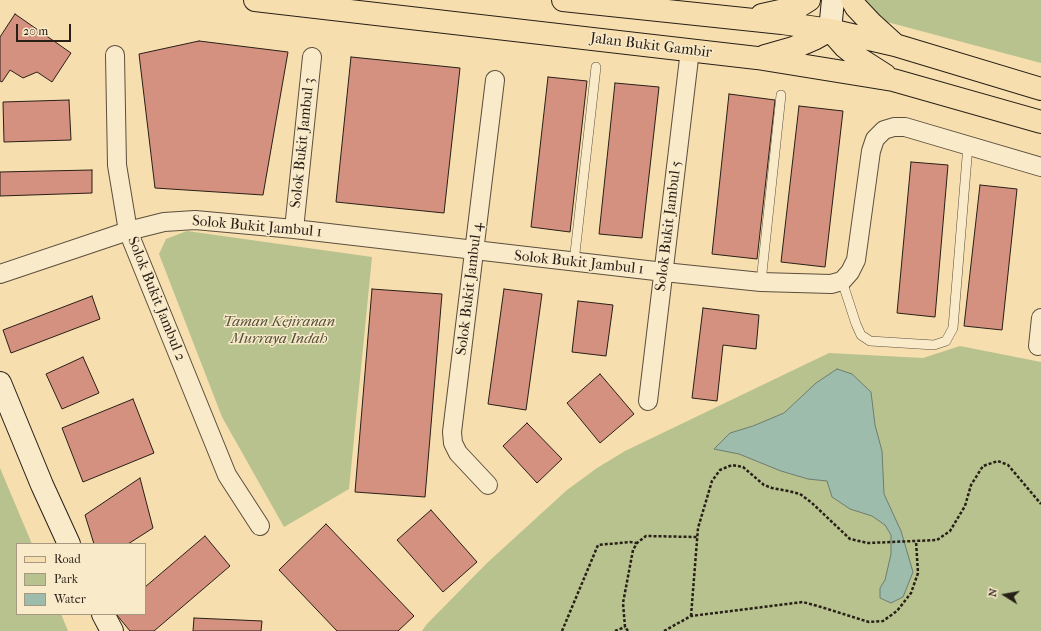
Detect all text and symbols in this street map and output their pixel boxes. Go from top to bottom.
scale bar [18,16,73,42]
text: 20 m [23,24,48,38]
street label: Jalan Bukit Gambir [589,30,713,62]
street label: Solok Bukit Jambul 3 [287,77,319,209]
street label: Solok Bukit Jambul 5 [652,160,686,292]
street label: Solok Bukit Jambul 1 [191,212,323,242]
street label: Solok Bukit Jambul 4 [453,222,487,356]
street label: Solok Bukit Jambul 2 [123,234,189,364]
street label: Solok Bukit Jambul 1 [513,247,645,279]
park label: Taman Kejiranan Murraya Indah [223,313,335,348]
legend [16,543,146,615]
text: Road [54,552,81,566]
text: Park [54,572,78,586]
north arrow [985,575,1025,615]
text: N [986,587,1000,598]
text: Water [54,592,86,606]

